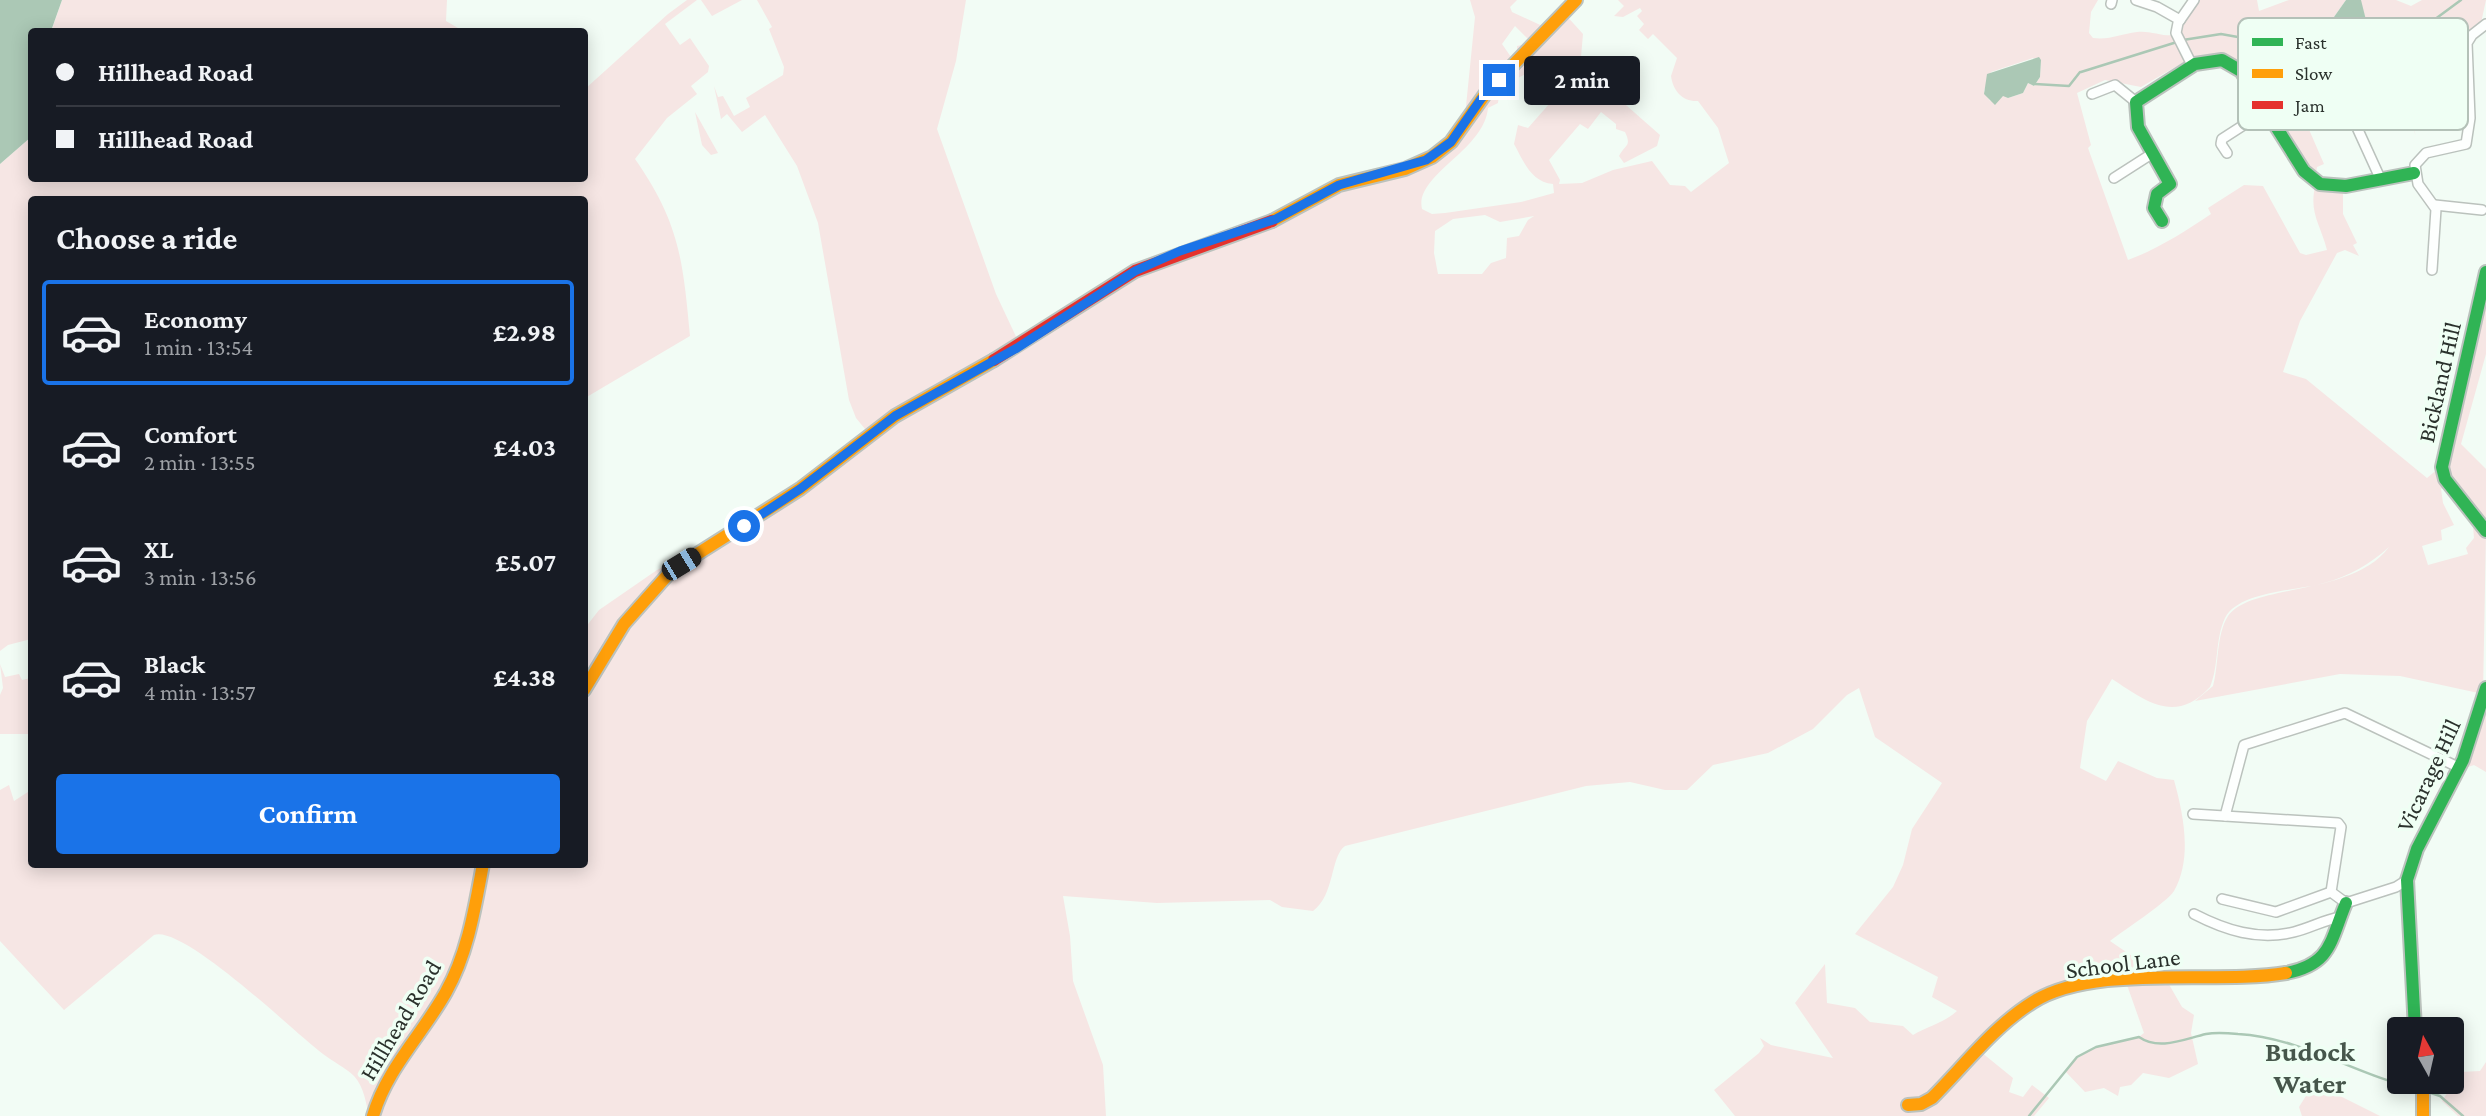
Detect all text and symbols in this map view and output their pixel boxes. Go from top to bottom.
legend [2238,18,2468,130]
text: Fast [2295,32,2327,53]
callout: 2 min [1524,56,1639,104]
text: Hillhead Road [98,58,253,87]
text: Slow [2295,63,2332,84]
route end [1483,64,1515,96]
text: 2 min [1554,67,1610,93]
text: Jam [2293,95,2325,116]
text: Hillhead Road [98,125,253,154]
text: Choose a ride [56,220,237,256]
icon: car [60,301,123,364]
text: Economy [144,305,247,334]
text: £2.98 [493,318,556,347]
street label: Bickland Hill [2412,319,2466,445]
text: 1 min · 13:54 [144,334,253,360]
icon: car [60,416,123,479]
text: Comfort [144,420,237,449]
text: £4.03 [494,433,556,462]
text: 2 min · 13:55 [144,449,256,475]
route start [728,510,760,542]
icon: car [60,531,123,594]
text: XL [144,535,173,564]
car [658,544,705,584]
text: £5.07 [495,548,556,577]
text: 3 min · 13:56 [144,564,257,590]
icon: car [60,646,123,709]
text: Black [144,650,205,679]
text: £4.38 [493,663,556,692]
text: 4 min · 13:57 [144,679,256,705]
street label: Vicarage Hill [2390,714,2466,836]
button: Confirm [56,774,560,854]
street label: School Lane [2064,943,2182,983]
street label: Hillhead Road [354,955,447,1085]
north arrow [2387,1017,2464,1094]
map controls [2387,1017,2464,1094]
district label: Budock Water [2265,1036,2356,1099]

